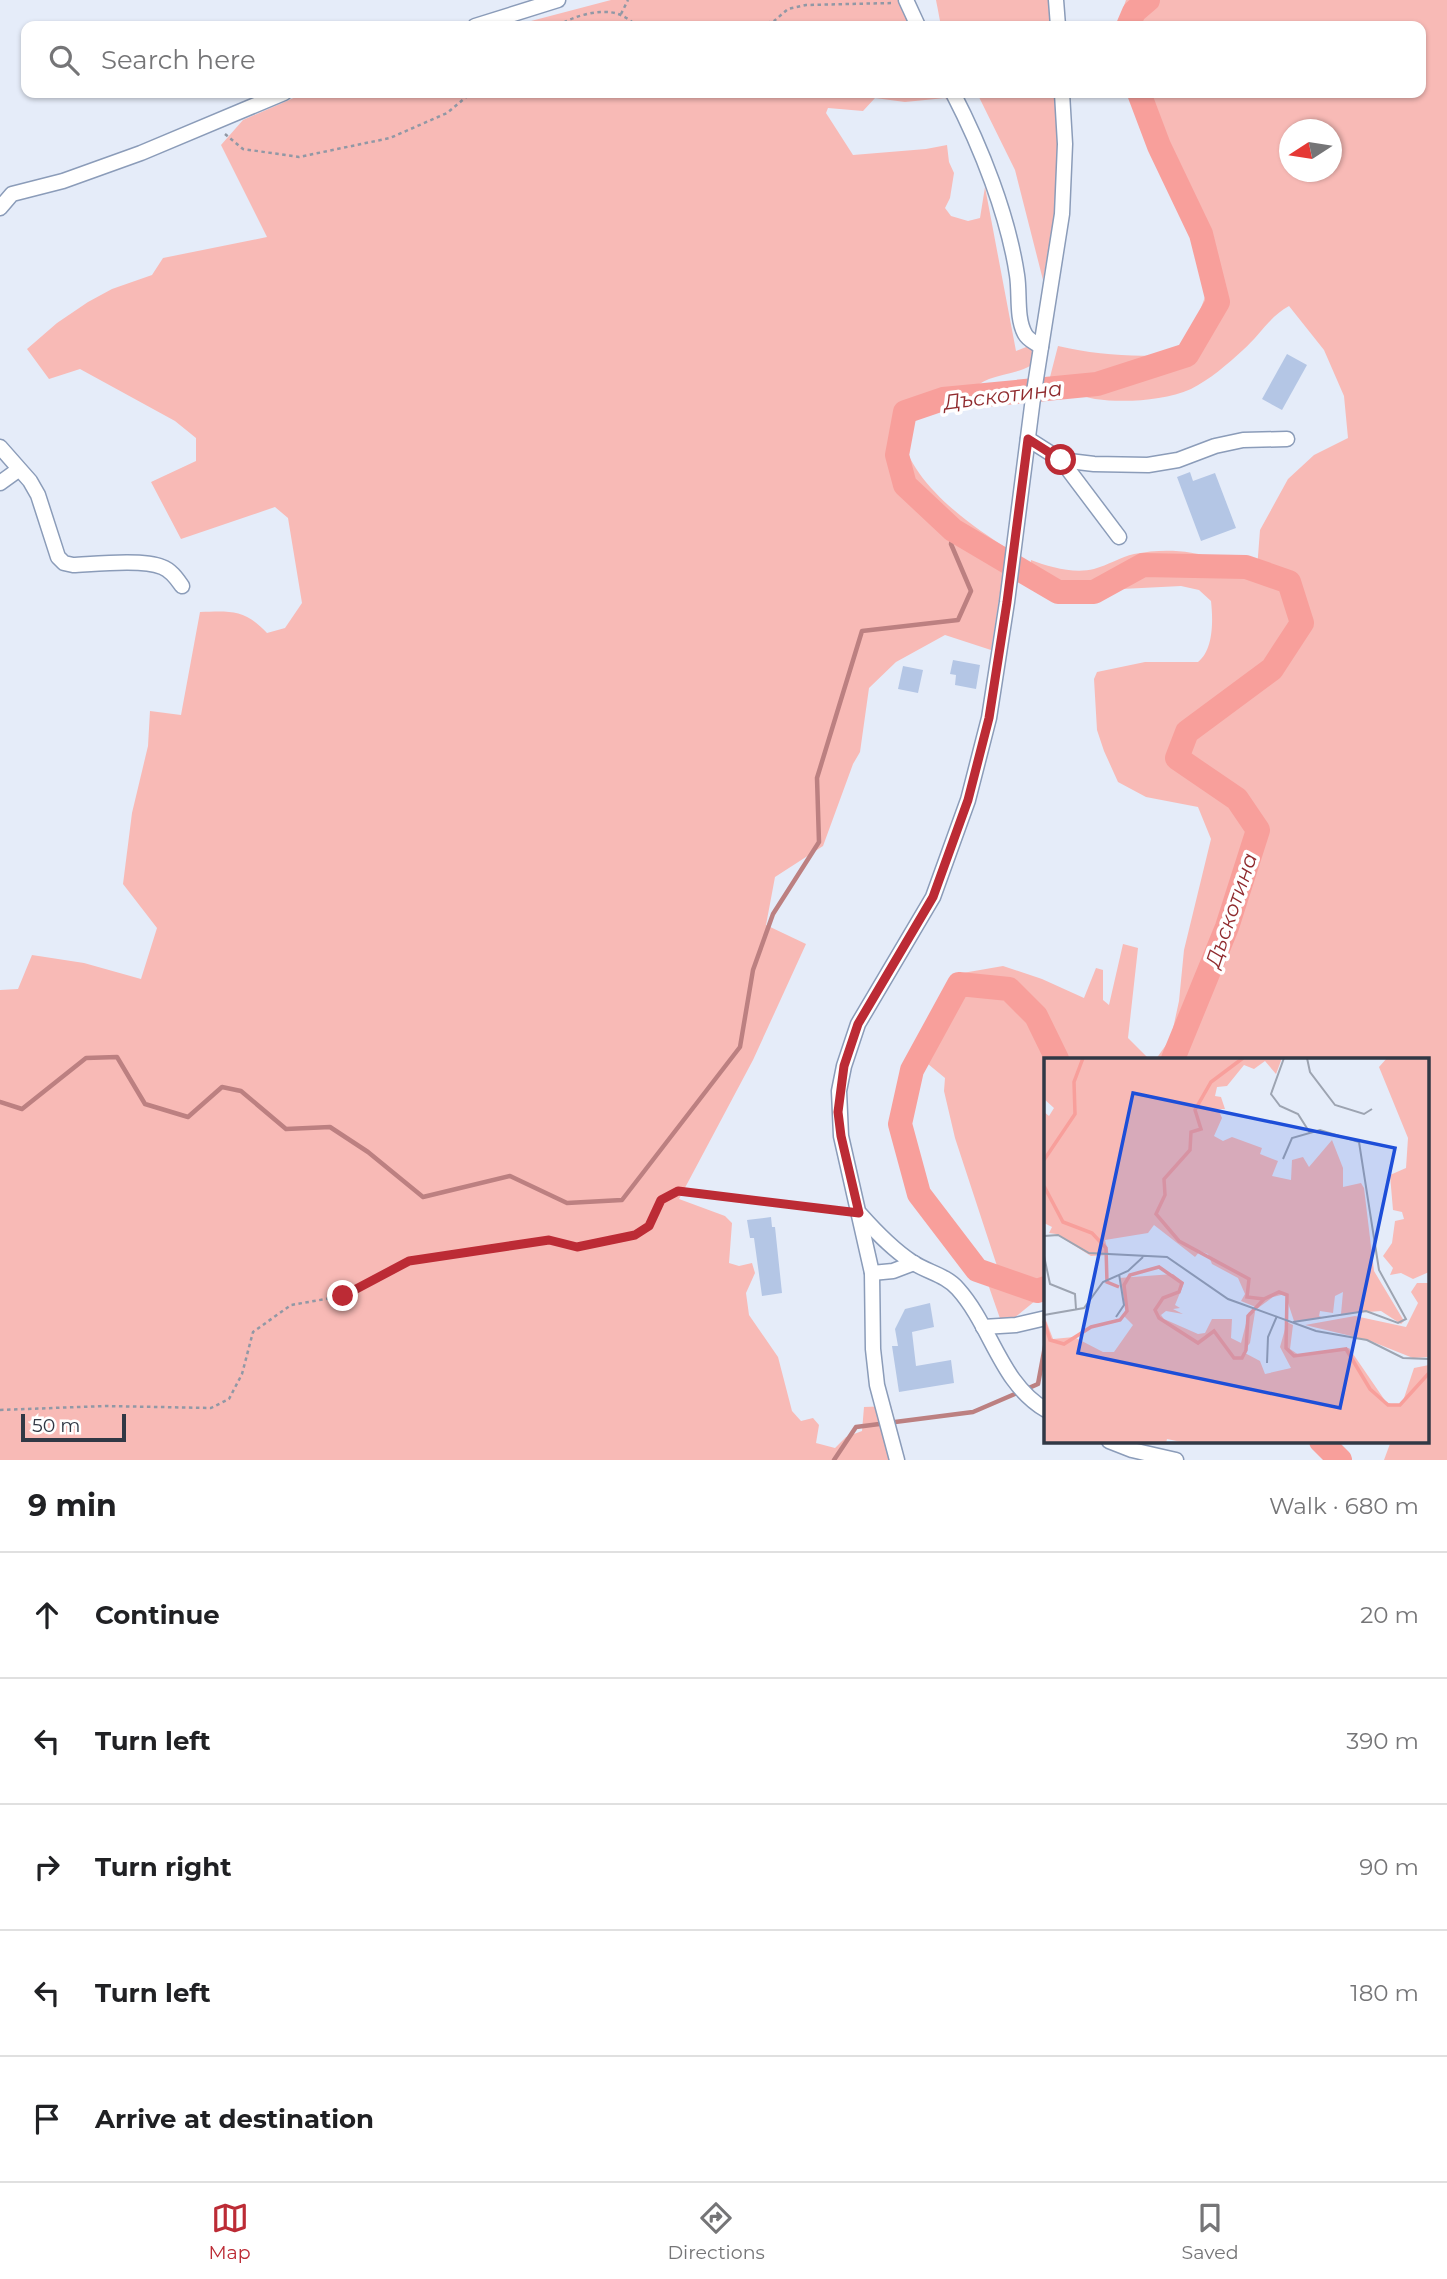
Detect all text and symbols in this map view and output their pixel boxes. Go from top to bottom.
search box [21,21,1426,98]
icon: search [45,41,83,79]
text: Search here [101,44,256,76]
north arrow [1279,119,1342,182]
water label: Дъскотина [940,375,1064,415]
route start [1045,444,1076,475]
water label: Дъскотина [1199,850,1262,972]
inset map [1044,1058,1430,1442]
route end [327,1280,358,1311]
scale bar [21,1411,126,1443]
text: 50 m [32,1414,80,1437]
text: 9 min [28,1487,117,1524]
text: Walk · 680 m [1269,1492,1419,1520]
icon: ahead [28,1596,66,1634]
text: Continue [95,1599,220,1631]
text: 20 m [1360,1601,1419,1629]
icon: left [28,1722,66,1760]
text: Turn left [95,1725,211,1757]
text: 390 m [1346,1727,1419,1755]
icon: right [28,1848,66,1886]
text: Turn right [95,1851,231,1883]
text: 90 m [1359,1853,1419,1881]
icon: left [28,1974,66,2012]
text: Turn left [95,1977,211,2009]
text: 180 m [1350,1979,1419,2007]
icon: arrive [28,2100,66,2138]
text: Arrive at destination [95,2103,374,2135]
tab: Map [208,2199,251,2264]
tab: Directions [667,2199,765,2264]
tab: Saved [1182,2199,1239,2264]

